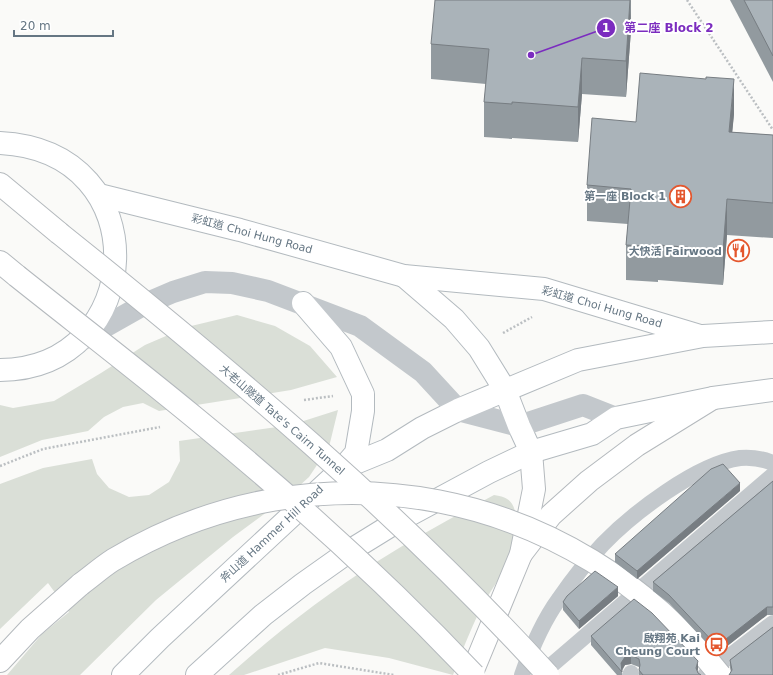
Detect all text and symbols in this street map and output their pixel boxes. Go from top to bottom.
scale bar [14,12,113,38]
callout: 第二座 Block 2 [596,16,722,40]
text: 20 m [20,19,51,33]
text: 1 [602,21,610,35]
text: 第二座 Block 2 [624,21,714,35]
building icon: 第一座 Block 1 [668,183,694,209]
place label: 第一座 Block 1 [584,190,666,203]
street label: 彩虹道 Choi Hung Road [190,212,314,256]
restaurant icon: 大快活 Fairwood [725,238,751,264]
place label: 大快活 Fairwood [629,245,722,258]
street label: 彩虹道 Choi Hung Road [540,284,664,330]
street label: 大老山隧道 Tate's Cairn Tunnel [217,362,347,478]
street label: 斧山道 Hammer Hill Road [218,483,326,585]
bus stop icon: 啟翔苑 Kai Cheung Court [703,631,729,657]
place label: 啟翔苑 Kai Cheung Court [615,632,700,658]

